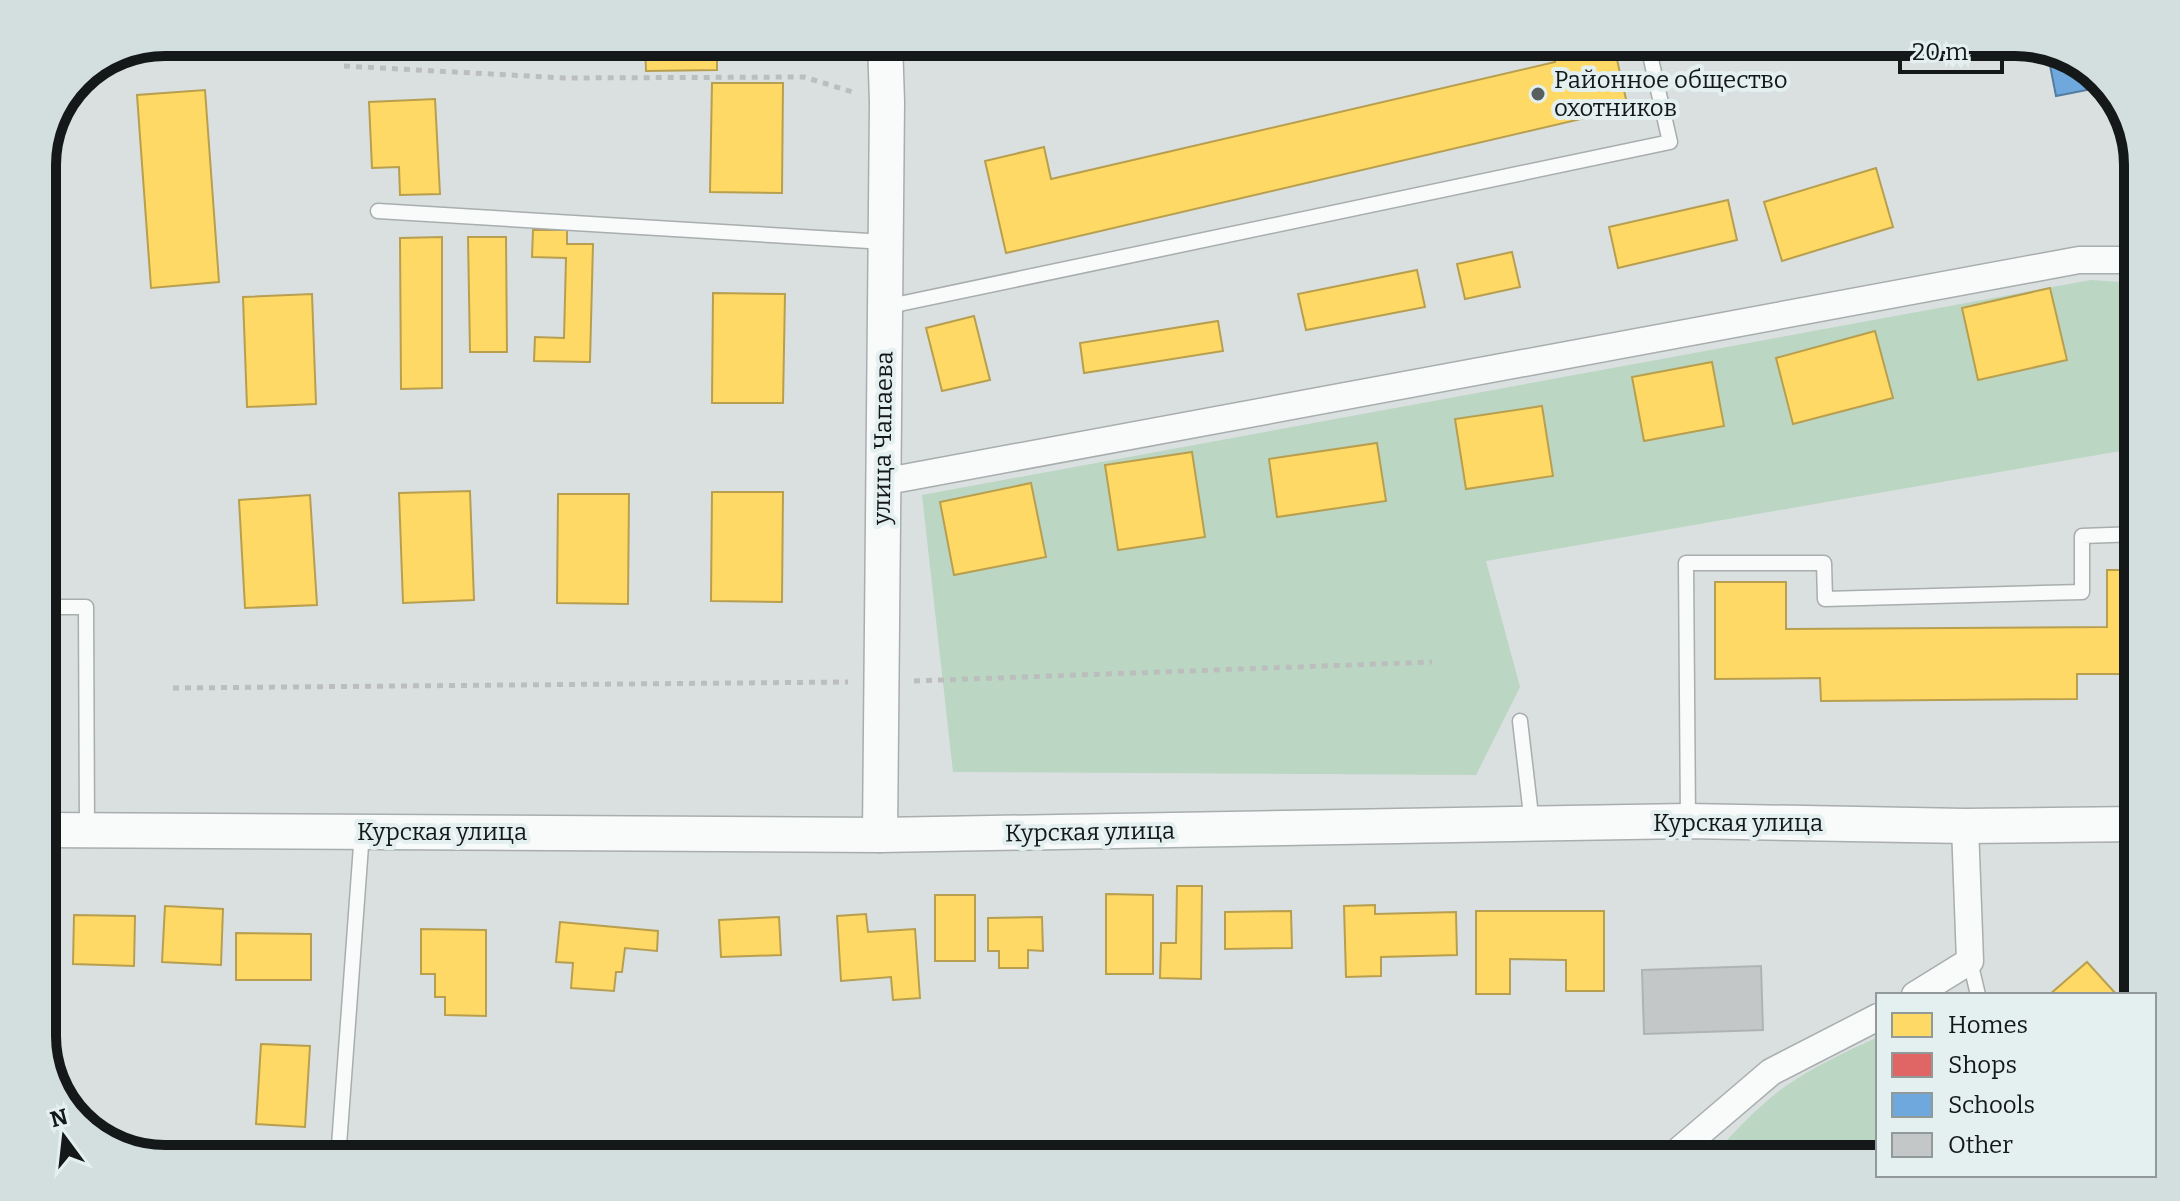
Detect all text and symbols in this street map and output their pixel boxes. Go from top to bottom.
scale bar [1900,24,2002,74]
text: 20 m [1912,38,1968,66]
place label: Районное общество охотников [1554,66,1788,122]
marker: Районное общество охотников [1529,85,1547,103]
street label: улица Чапаева [867,351,899,526]
street label: Курская улица [1653,809,1823,837]
street label: Курская улица [1005,817,1175,847]
street label: Курская улица [357,818,527,846]
legend [1876,993,2156,1177]
text: Homes [1948,1011,2028,1039]
text: Shops [1948,1051,2017,1079]
text: Schools [1948,1091,2035,1119]
north arrow [24,1097,104,1177]
text: N [47,1103,71,1133]
text: Other [1948,1131,2013,1159]

